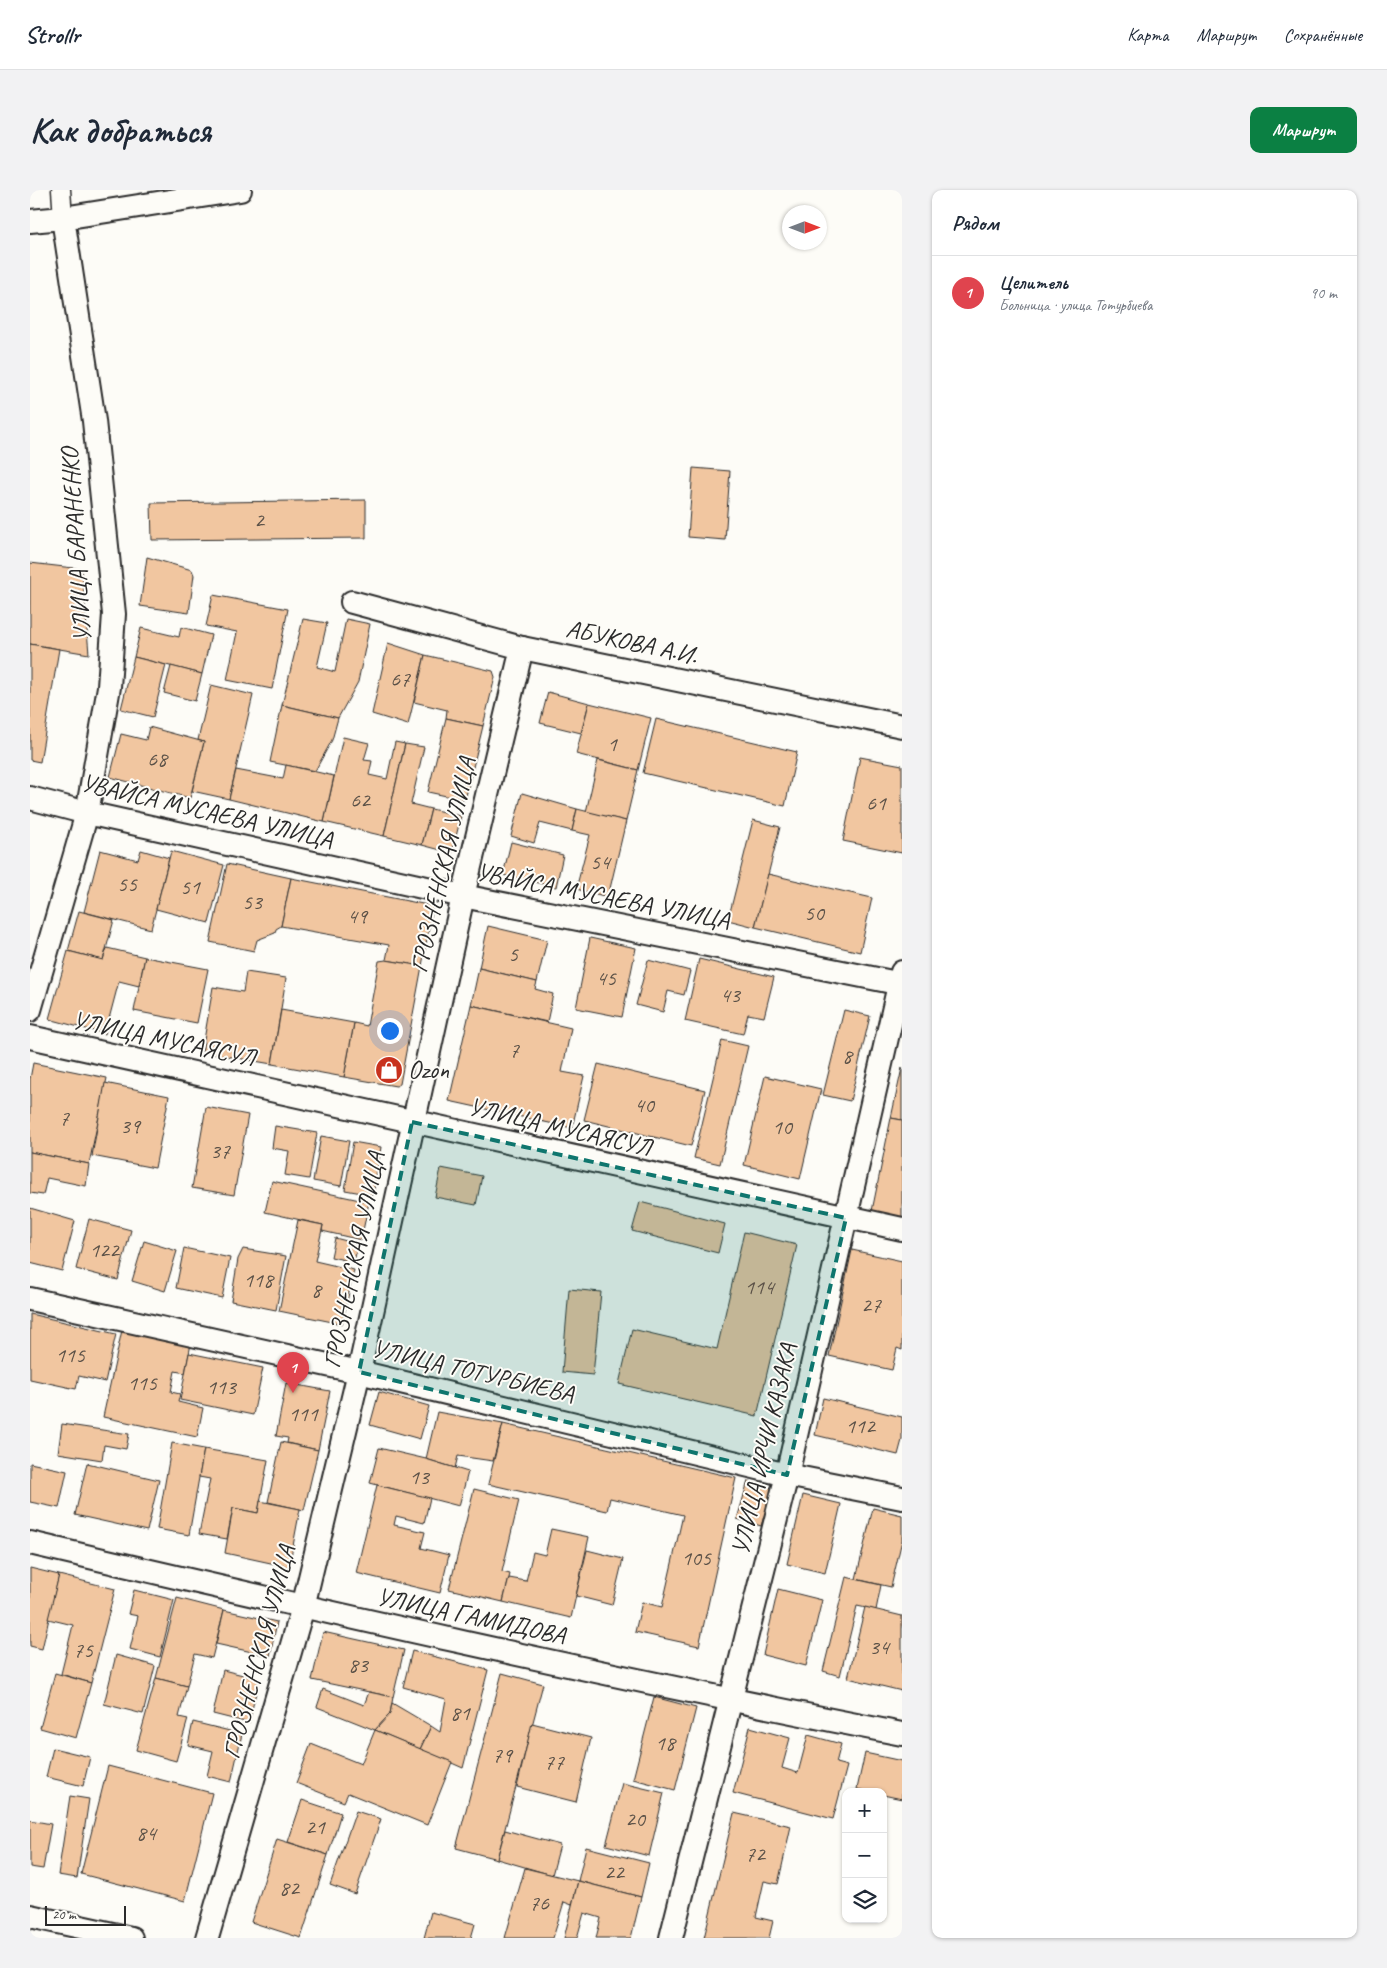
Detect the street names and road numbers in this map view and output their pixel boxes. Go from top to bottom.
street label: УЛИЦА БАРАНЕНКО [53,444,99,643]
street label: АБУКОВА А.И. [563,612,701,672]
street label: ГРОЗНЕНСКАЯ УЛИЦА [403,753,484,976]
street label: УВАЙСА МУСАЕВА УЛИЦА [78,766,336,856]
street label: УВАЙСА МУСАЕВА УЛИЦА [474,856,733,936]
street label: УЛИЦА МУСАЯСУЛ [69,1004,260,1074]
street label: УЛИЦА МУСАЯСУЛ [465,1090,656,1164]
street label: ГРОЗНЕНСКАЯ УЛИЦА [316,1148,393,1371]
street label: УЛИЦА ТОТУРБИЕВА [369,1332,577,1410]
street label: УЛИЦА ИРЧИ КАЗАКА [724,1340,804,1558]
street label: ГРОЗНЕНСКАЯ УЛИЦА [215,1540,303,1762]
street label: УЛИЦА ГАМИДОВА [374,1580,570,1652]

